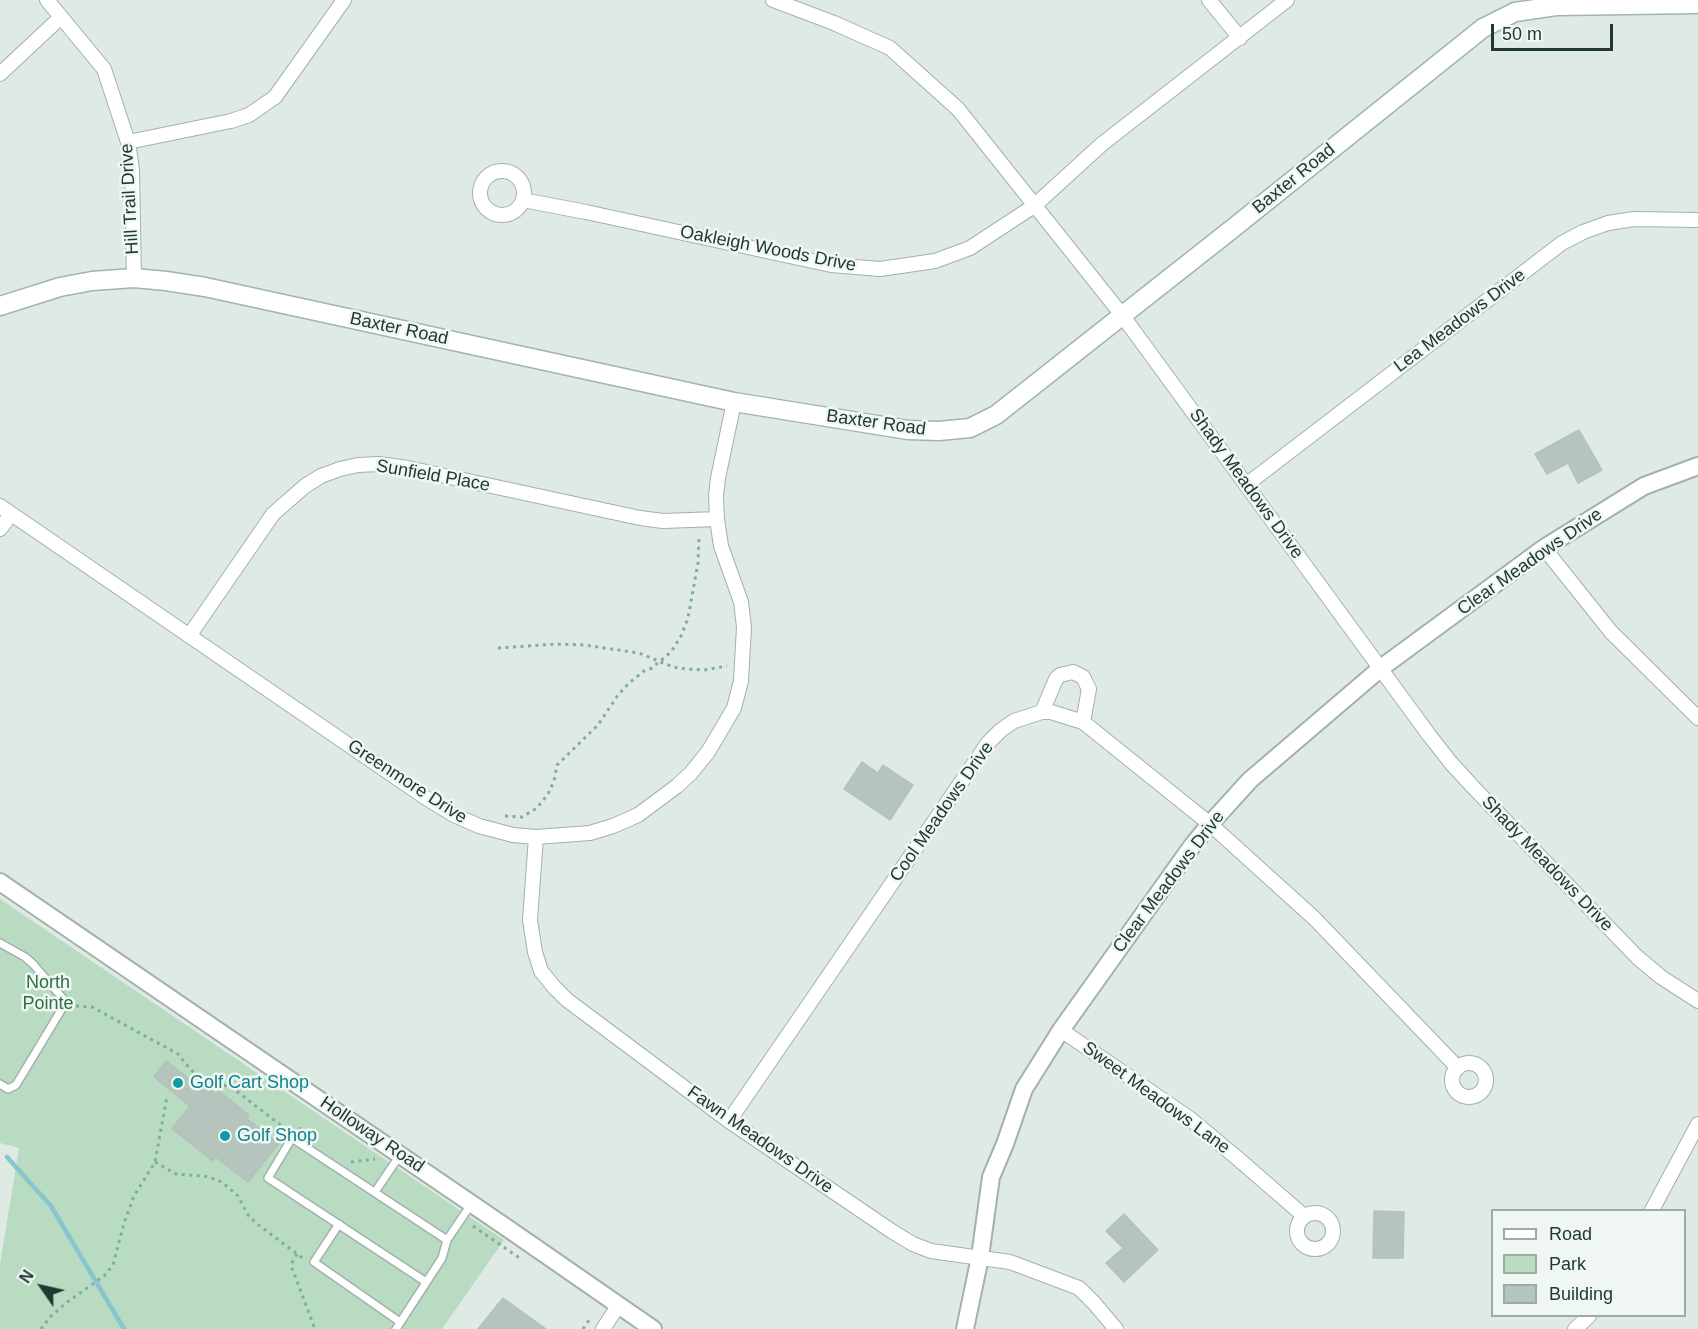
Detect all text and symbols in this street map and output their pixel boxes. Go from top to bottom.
scale bar [1494,12,1616,50]
text: 50 m [1502,24,1542,44]
street label: Baxter Road [1248,139,1340,219]
street label: Hill Trail Drive [116,143,144,255]
street label: Oakleigh Woods Drive [678,221,858,277]
street label: Lea Meadows Drive [1390,265,1530,377]
street label: Baxter Road [348,308,450,350]
street label: Baxter Road [825,405,927,441]
street label: Shady Meadows Drive [1184,405,1308,563]
street label: Sunfield Place [374,455,492,497]
street label: Clear Meadows Drive [1453,504,1607,620]
street label: Greenmore Drive [343,735,471,829]
street label: Cool Meadows Drive [886,738,998,886]
street label: Shady Meadows Drive [1477,792,1617,936]
street label: Clear Meadows Drive [1109,807,1229,957]
park label: North Pointe [22,972,74,1014]
street label: Sweet Meadows Lane [1078,1037,1234,1159]
place label: Golf Cart Shop [190,1072,309,1094]
marker: Golf Cart Shop [171,1076,185,1090]
street label: Fawn Meadows Drive [683,1082,837,1198]
street label: Holloway Road [316,1092,428,1178]
place label: Golf Shop [237,1125,317,1147]
marker: Golf Shop [218,1129,232,1143]
legend [1491,1209,1686,1317]
text: Road [1549,1224,1592,1244]
text: Park [1549,1254,1586,1274]
north arrow [12,1257,72,1317]
text: N [16,1267,37,1286]
text: Building [1549,1284,1613,1304]

